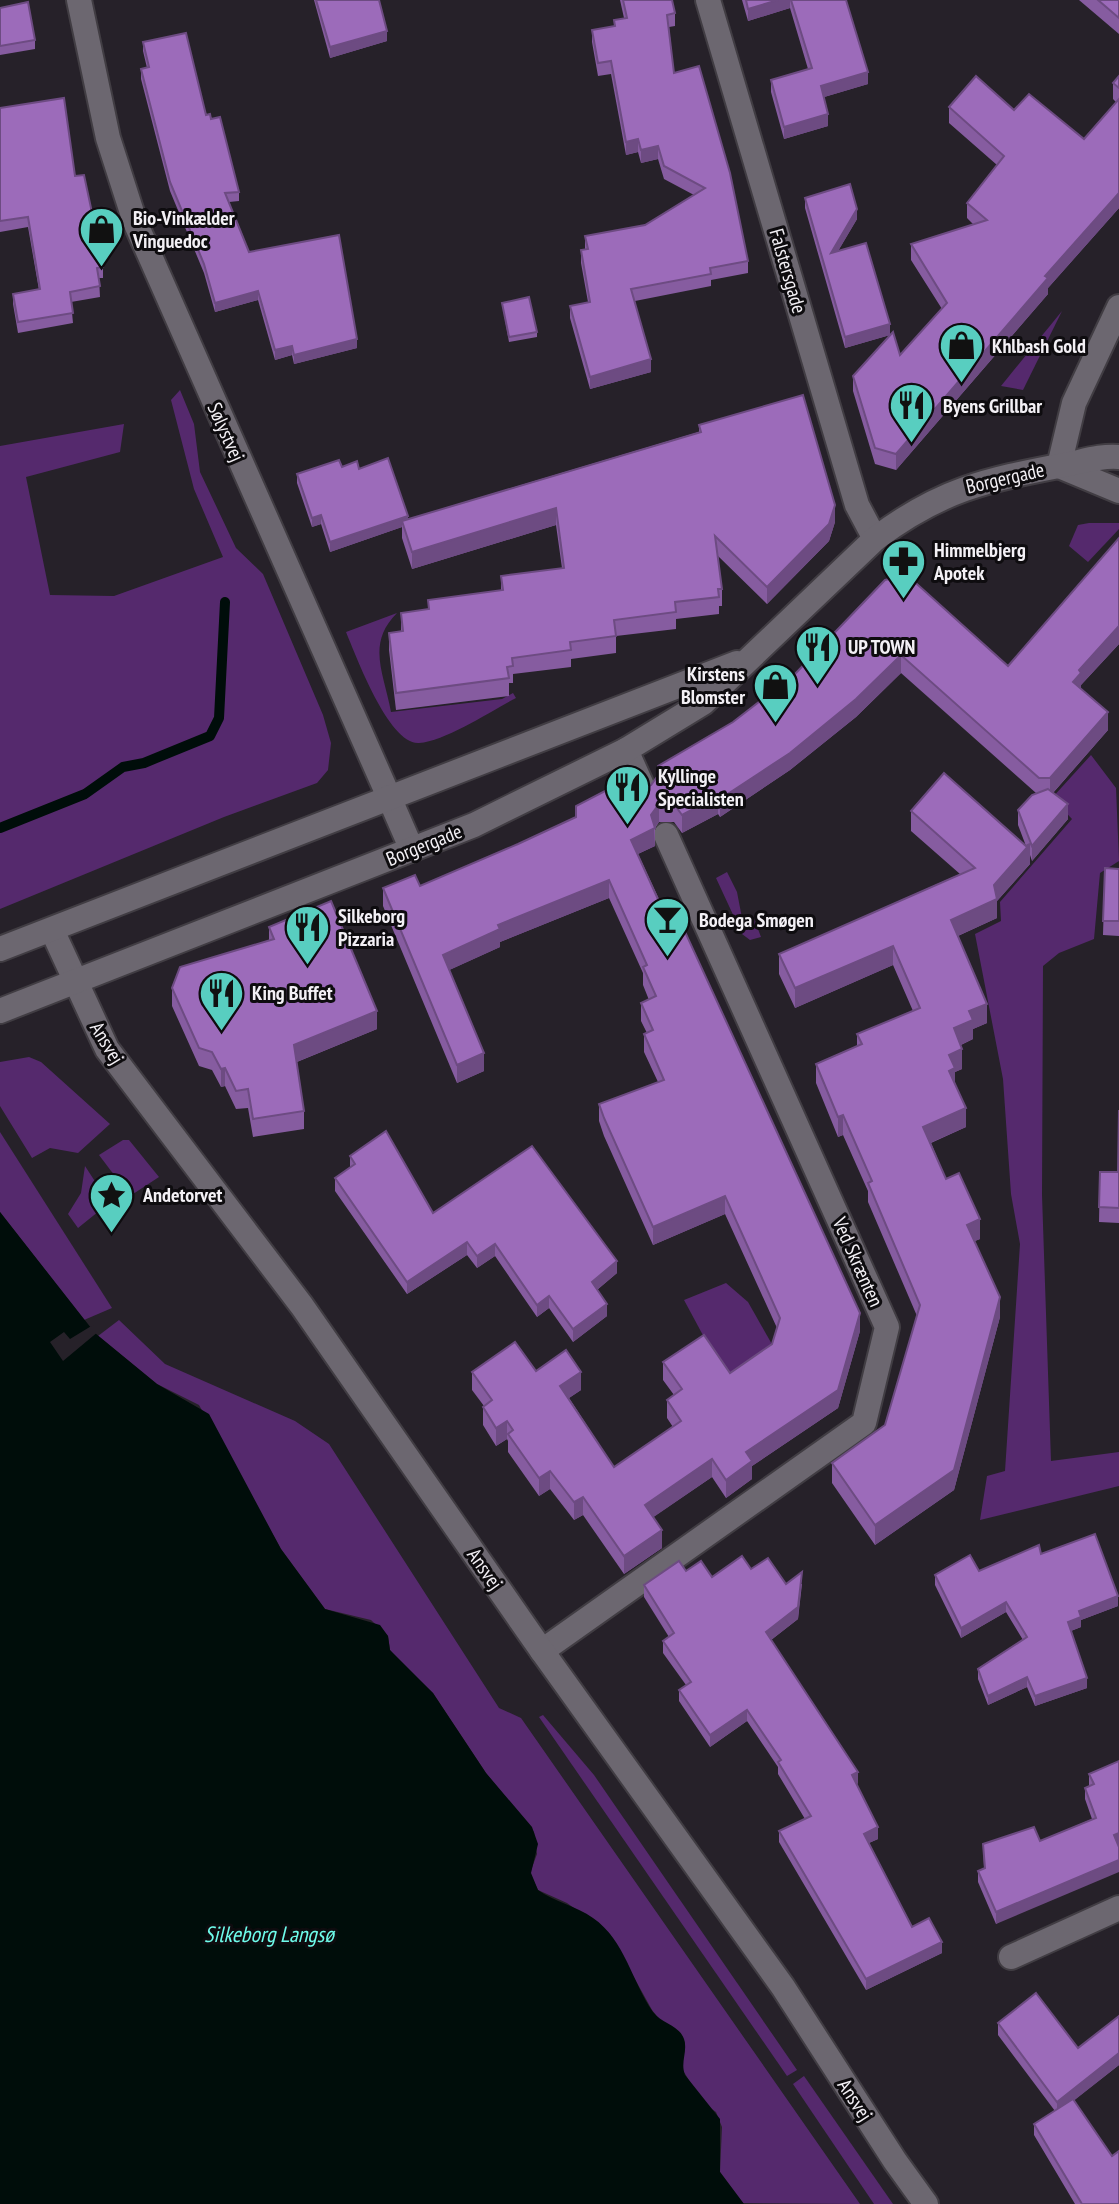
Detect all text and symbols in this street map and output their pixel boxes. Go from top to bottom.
shop icon: Bio-Vinkælder Vinguedoc [78,205,126,268]
place label: Bio-Vinkælder Vinguedoc [132,205,235,254]
street label: Falstersgade [764,226,812,316]
shop icon: Khlbash Gold [937,322,985,385]
place label: Khlbash Gold [992,333,1086,359]
restaurant icon: Byens Grillbar [888,382,936,445]
place label: Byens Grillbar [943,393,1042,419]
street label: Sølystvej [202,398,250,466]
street label: Borgergade [963,456,1047,500]
pharmacy icon: Himmelbjerg Apotek [879,537,927,600]
place label: Himmelbjerg Apotek [933,537,1026,586]
restaurant icon: UP TOWN [793,623,841,686]
place label: UP TOWN [848,634,915,660]
place label: Kirstens Blomster [681,661,745,710]
shop icon: Kirstens Blomster [752,661,800,724]
restaurant icon: Kyllinge Specialisten [603,763,651,826]
place label: Kyllinge Specialisten [658,763,744,812]
street label: Borgergade [382,818,466,872]
bar icon: Bodega Smøgen [644,896,692,959]
restaurant icon: Silkeborg Pizzaria [283,903,331,966]
place label: Silkeborg Pizzaria [338,903,405,952]
place label: Bodega Smøgen [699,907,814,933]
restaurant icon: King Buffet [197,969,245,1032]
place label: King Buffet [252,980,333,1006]
street label: Ansvej [84,1017,130,1069]
place icon: Andetorvet [88,1171,136,1234]
place label: Andetorvet [142,1182,222,1208]
street label: Ved Skrænten [826,1212,889,1311]
street label: Ansvej [461,1543,509,1595]
water label: Silkeborg Langsø [204,1920,336,1948]
street label: Ansvej [832,2074,878,2126]

